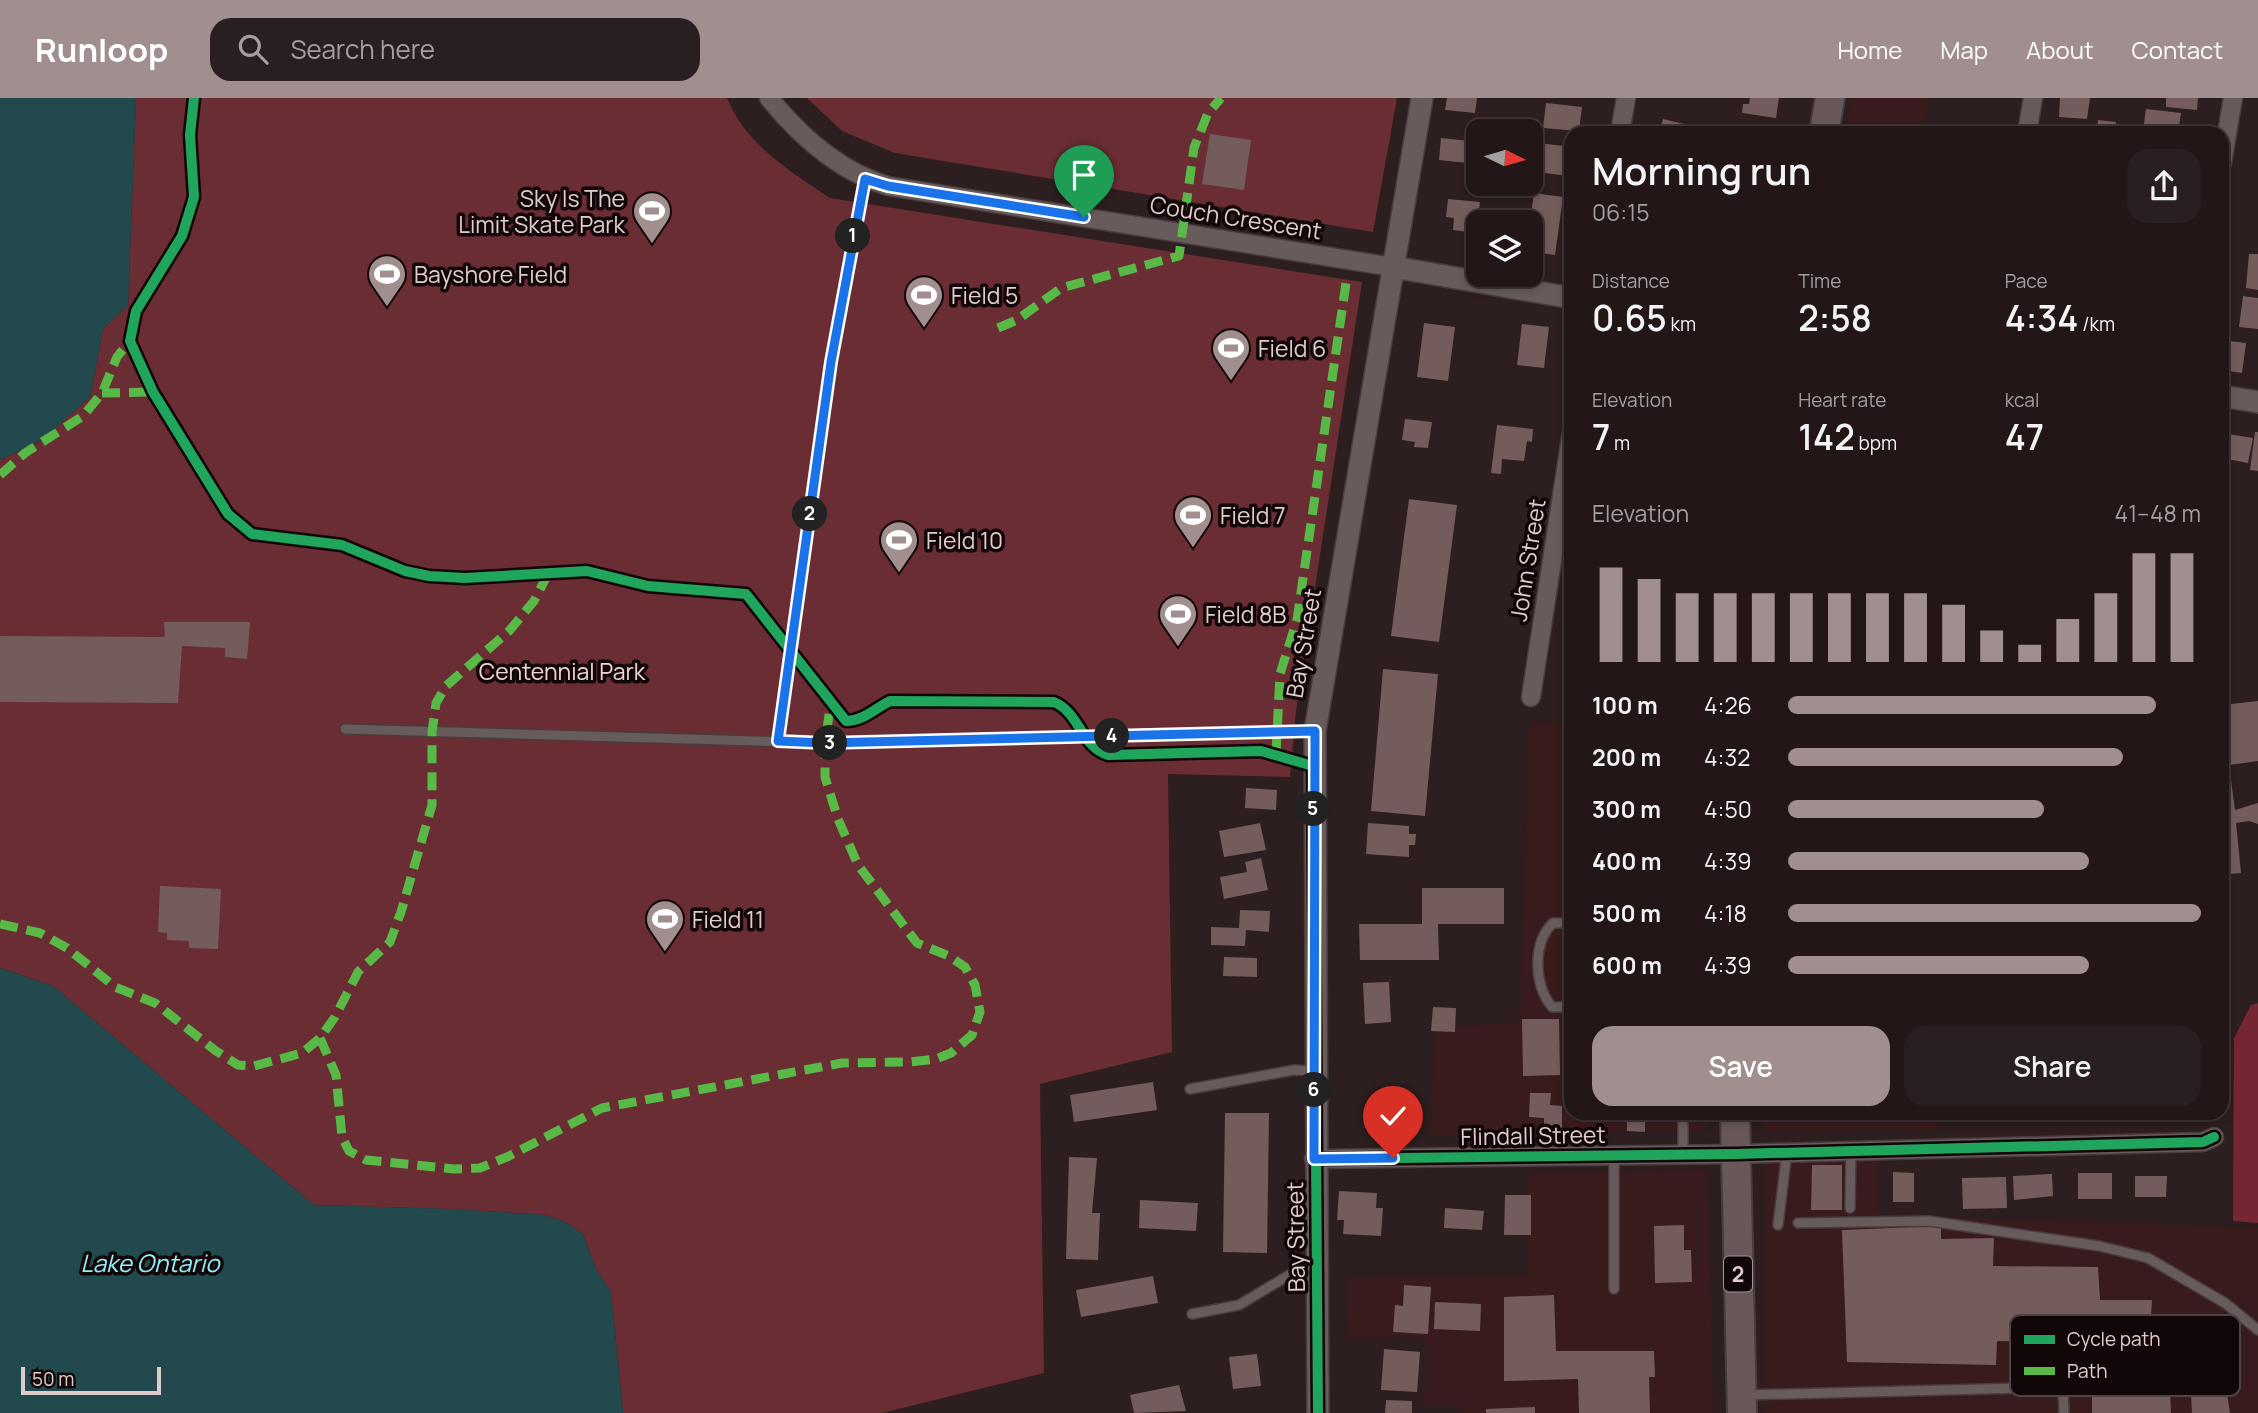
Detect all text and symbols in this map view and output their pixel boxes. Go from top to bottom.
search box [210,18,700,81]
text: Runloop [35,27,168,72]
icon: search [234,30,272,68]
text: Search here [290,31,435,67]
text: Home [1837,33,1902,66]
text: Map [1940,33,1988,66]
text: About [2026,33,2094,66]
text: Contact [2132,33,2223,66]
north arrow [1466,119,1544,196]
map controls [1466,119,1543,287]
text: Morning run [1592,144,1811,196]
pin [1054,145,1114,217]
button: share [2127,149,2201,223]
icon: arrive [1065,156,1103,194]
place label: Sky Is The Limit Skate Park [458,182,626,240]
street label: Couch Crescent [1148,188,1324,246]
sports icon: Sky Is The Limit Skate Park [631,190,673,245]
text: 06:15 [1592,196,1649,228]
button: layers [1466,210,1543,287]
pin: 1 [836,218,870,254]
text: 1 [848,222,857,248]
sports icon: Bayshore Field [366,253,408,308]
place label: Bayshore Field [414,258,567,290]
text: Distance [1592,268,1670,294]
text: Time [1798,268,1841,294]
text: Pace [2005,268,2048,294]
sports icon: Field 5 [903,274,945,329]
place label: Field 5 [951,279,1018,311]
text: 0.65 [1592,294,1667,342]
text: 2:58 [1798,294,1872,342]
text: 4:34 [2005,294,2078,342]
text: km [1667,311,1696,337]
text: /km [2078,311,2115,337]
sports icon: Field 6 [1210,327,1252,382]
place label: Field 6 [1258,332,1326,364]
text: Elevation [1592,387,1672,413]
text: Heart rate [1798,387,1886,413]
text: kcal [2005,387,2039,413]
text: 7 [1592,413,1610,461]
text: 142 [1798,413,1855,461]
text: 47 [2005,413,2044,461]
text: m [1610,430,1630,456]
text: bpm [1855,430,1897,456]
sports icon: Field 7 [1172,494,1214,549]
pin: 2 [792,496,828,532]
street label: John Street [1502,496,1552,624]
text: Elevation [1592,497,1689,529]
text: 41–48 m [2115,497,2201,529]
place label: Field 7 [1220,499,1286,531]
text: 2 [804,500,815,526]
sports icon: Field 10 [878,519,920,574]
place label: Field 10 [926,524,1003,556]
street label: Bay Street [1278,586,1328,700]
sports icon: Field 8B [1157,593,1199,648]
place label: Field 8B [1205,598,1286,630]
park label: Centennial Park [479,655,646,687]
text: 100 m [1592,689,1658,721]
text: 4:26 [1704,689,1752,721]
pin: 4 [1094,718,1130,754]
text: 4 [1106,722,1117,748]
pin: 3 [812,726,848,760]
text: 3 [824,729,835,755]
text: 200 m [1592,741,1661,773]
text: 4:32 [1704,741,1750,773]
pin: 5 [1296,792,1330,826]
text: 300 m [1592,793,1661,825]
text: 4:50 [1704,793,1752,825]
text: 5 [1307,795,1318,821]
text: 400 m [1592,845,1662,877]
text: 4:39 [1704,845,1751,877]
text: 500 m [1592,897,1661,929]
text: 4:18 [1704,897,1747,929]
sports icon: Field 11 [644,898,686,953]
place label: Field 11 [692,903,764,935]
text: 600 m [1592,949,1662,981]
text: 4:39 [1704,949,1751,981]
button: Save [1592,1026,1890,1106]
button: Share [1904,1026,2201,1106]
pin: 6 [1296,1072,1332,1108]
text: 6 [1308,1076,1319,1102]
pin [1363,1086,1423,1158]
icon: check [1374,1097,1412,1135]
street label: Flindall Street [1460,1118,1606,1152]
street label: Bay Street [1278,1181,1312,1293]
water label: Lake Ontario [80,1246,221,1279]
road number: 2 [1724,1256,1752,1292]
legend [2010,1315,2240,1396]
text: Cycle path [2067,1326,2161,1352]
text: Path [2067,1358,2107,1384]
scale bar [21,1364,161,1396]
text: 50 m [32,1366,74,1392]

